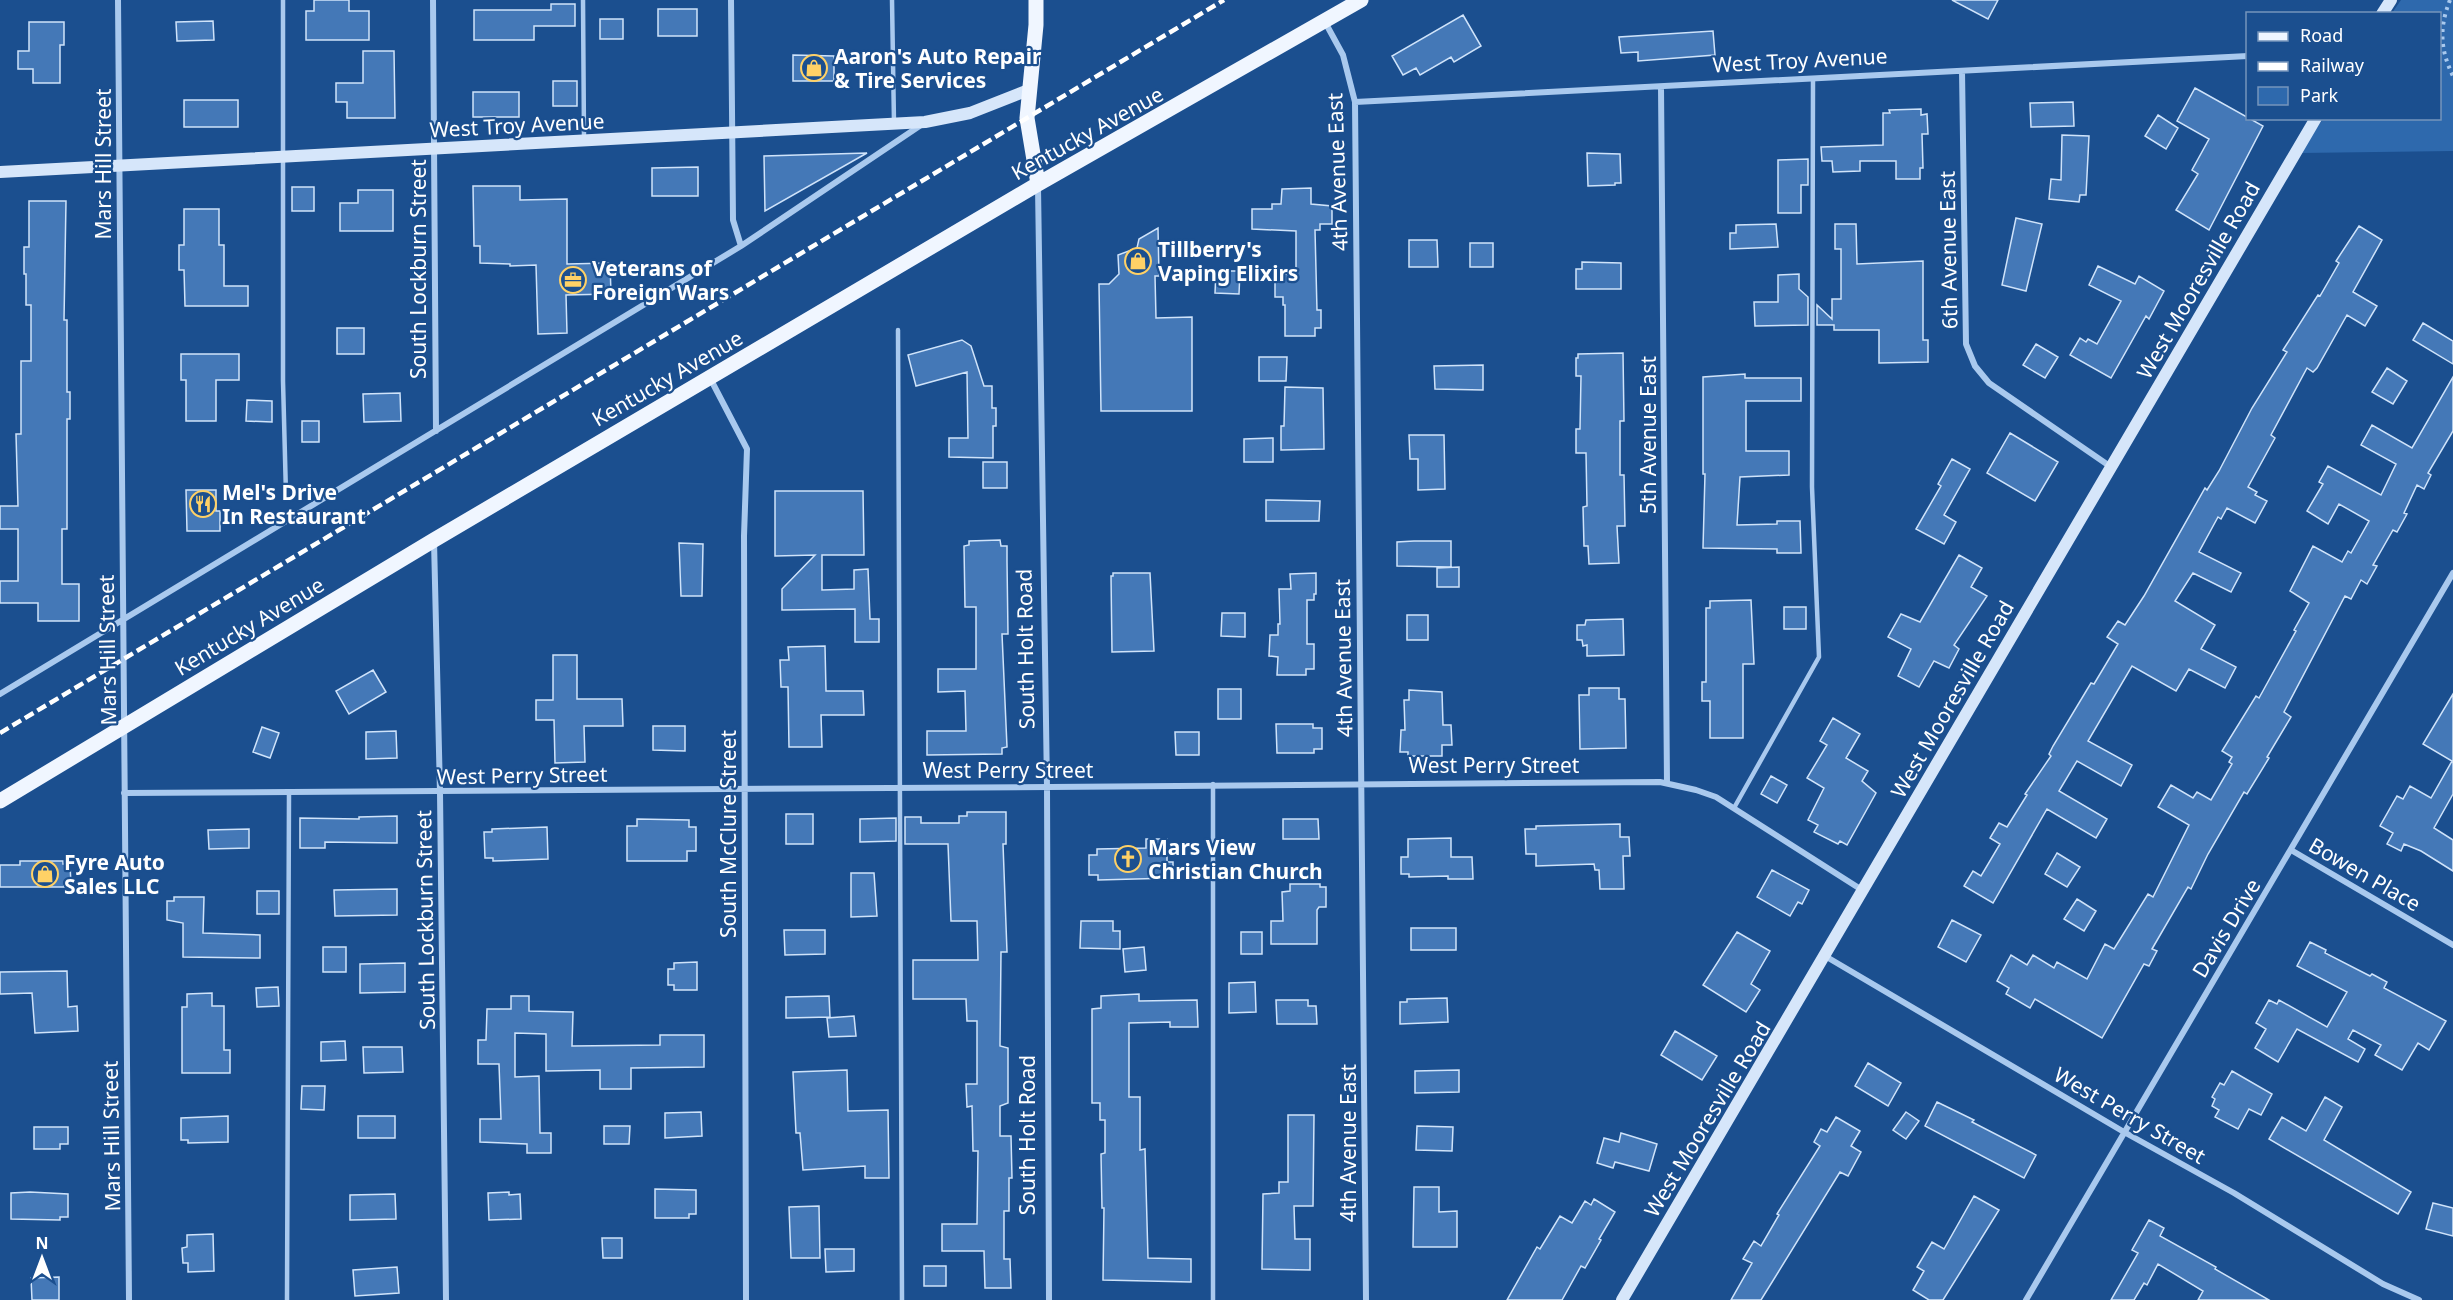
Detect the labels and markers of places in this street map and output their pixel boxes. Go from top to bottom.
place label: Aaron's Auto Repair & Tire Services [834,42,1042,94]
shop icon: Aaron's Auto Repair & Tire Services [799,53,829,83]
place label: Tillberry's Vaping Elixirs [1158,235,1298,287]
shop icon: Tillberry's Vaping Elixirs [1123,246,1153,276]
place label: Veterans of Foreign Wars [592,254,729,306]
office icon: Veterans of Foreign Wars [558,265,588,295]
place label: Mel's Drive In Restaurant [222,478,366,530]
restaurant icon: Mel's Drive In Restaurant [188,489,218,519]
place label: Mars View Christian Church [1148,833,1323,885]
church icon: Mars View Christian Church [1113,844,1143,874]
place label: Fyre Auto Sales LLC [64,848,165,900]
shop icon: Fyre Auto Sales LLC [30,859,60,889]

